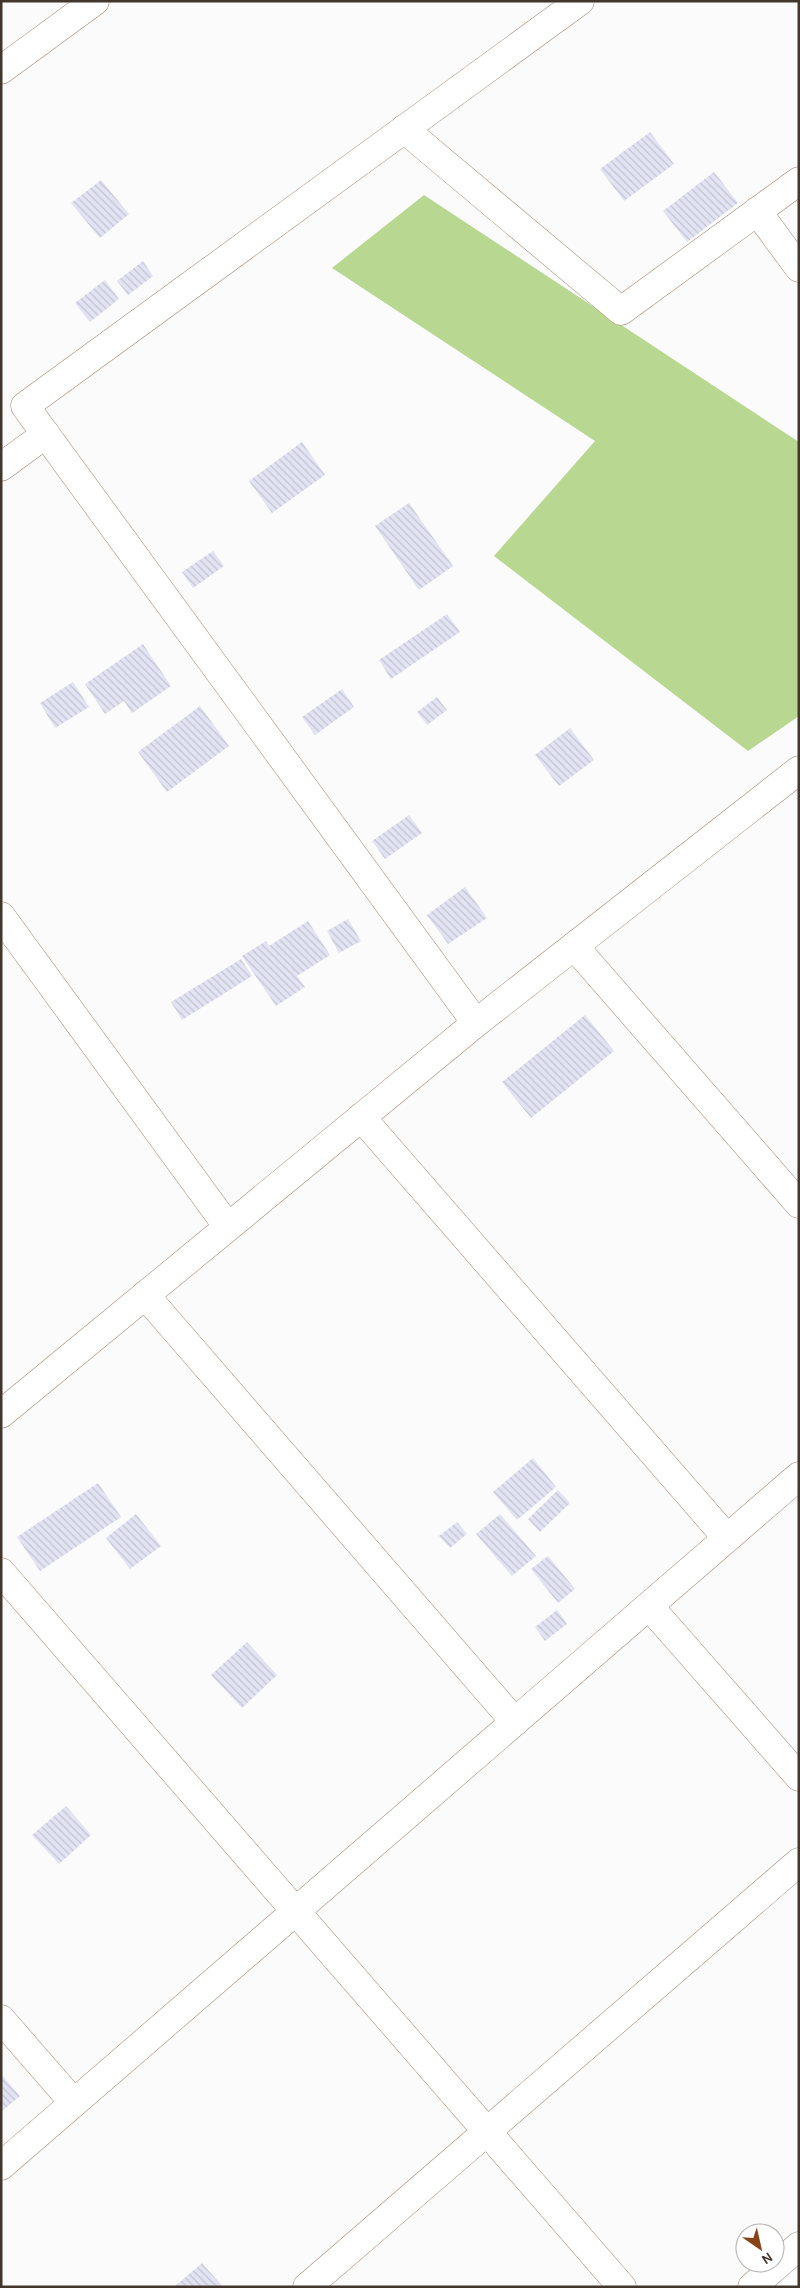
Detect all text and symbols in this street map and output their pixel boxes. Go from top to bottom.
north arrow [735,2223,785,2273]
text: N [758,2249,776,2268]

